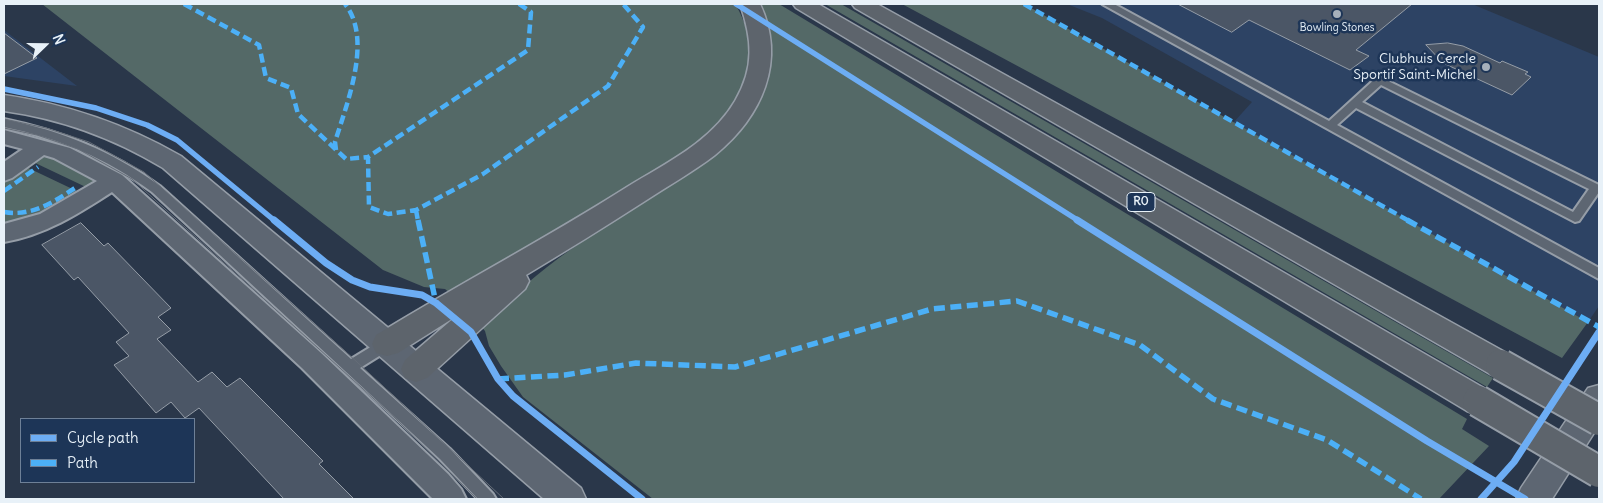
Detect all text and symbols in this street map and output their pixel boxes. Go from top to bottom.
marker: Bowling Stones [1331,8,1343,20]
north arrow [20,20,70,70]
place label: Bowling Stones [1299,21,1375,35]
text: N [49,32,69,47]
place label: Clubhuis Cercle Sportif Saint-Michel [1353,51,1476,84]
marker: Clubhuis Cercle Sportif Saint-Michel [1480,61,1492,73]
road number: R0 [1127,192,1155,212]
legend [20,418,195,483]
text: Cycle path [67,428,139,447]
text: Path [67,453,98,472]

